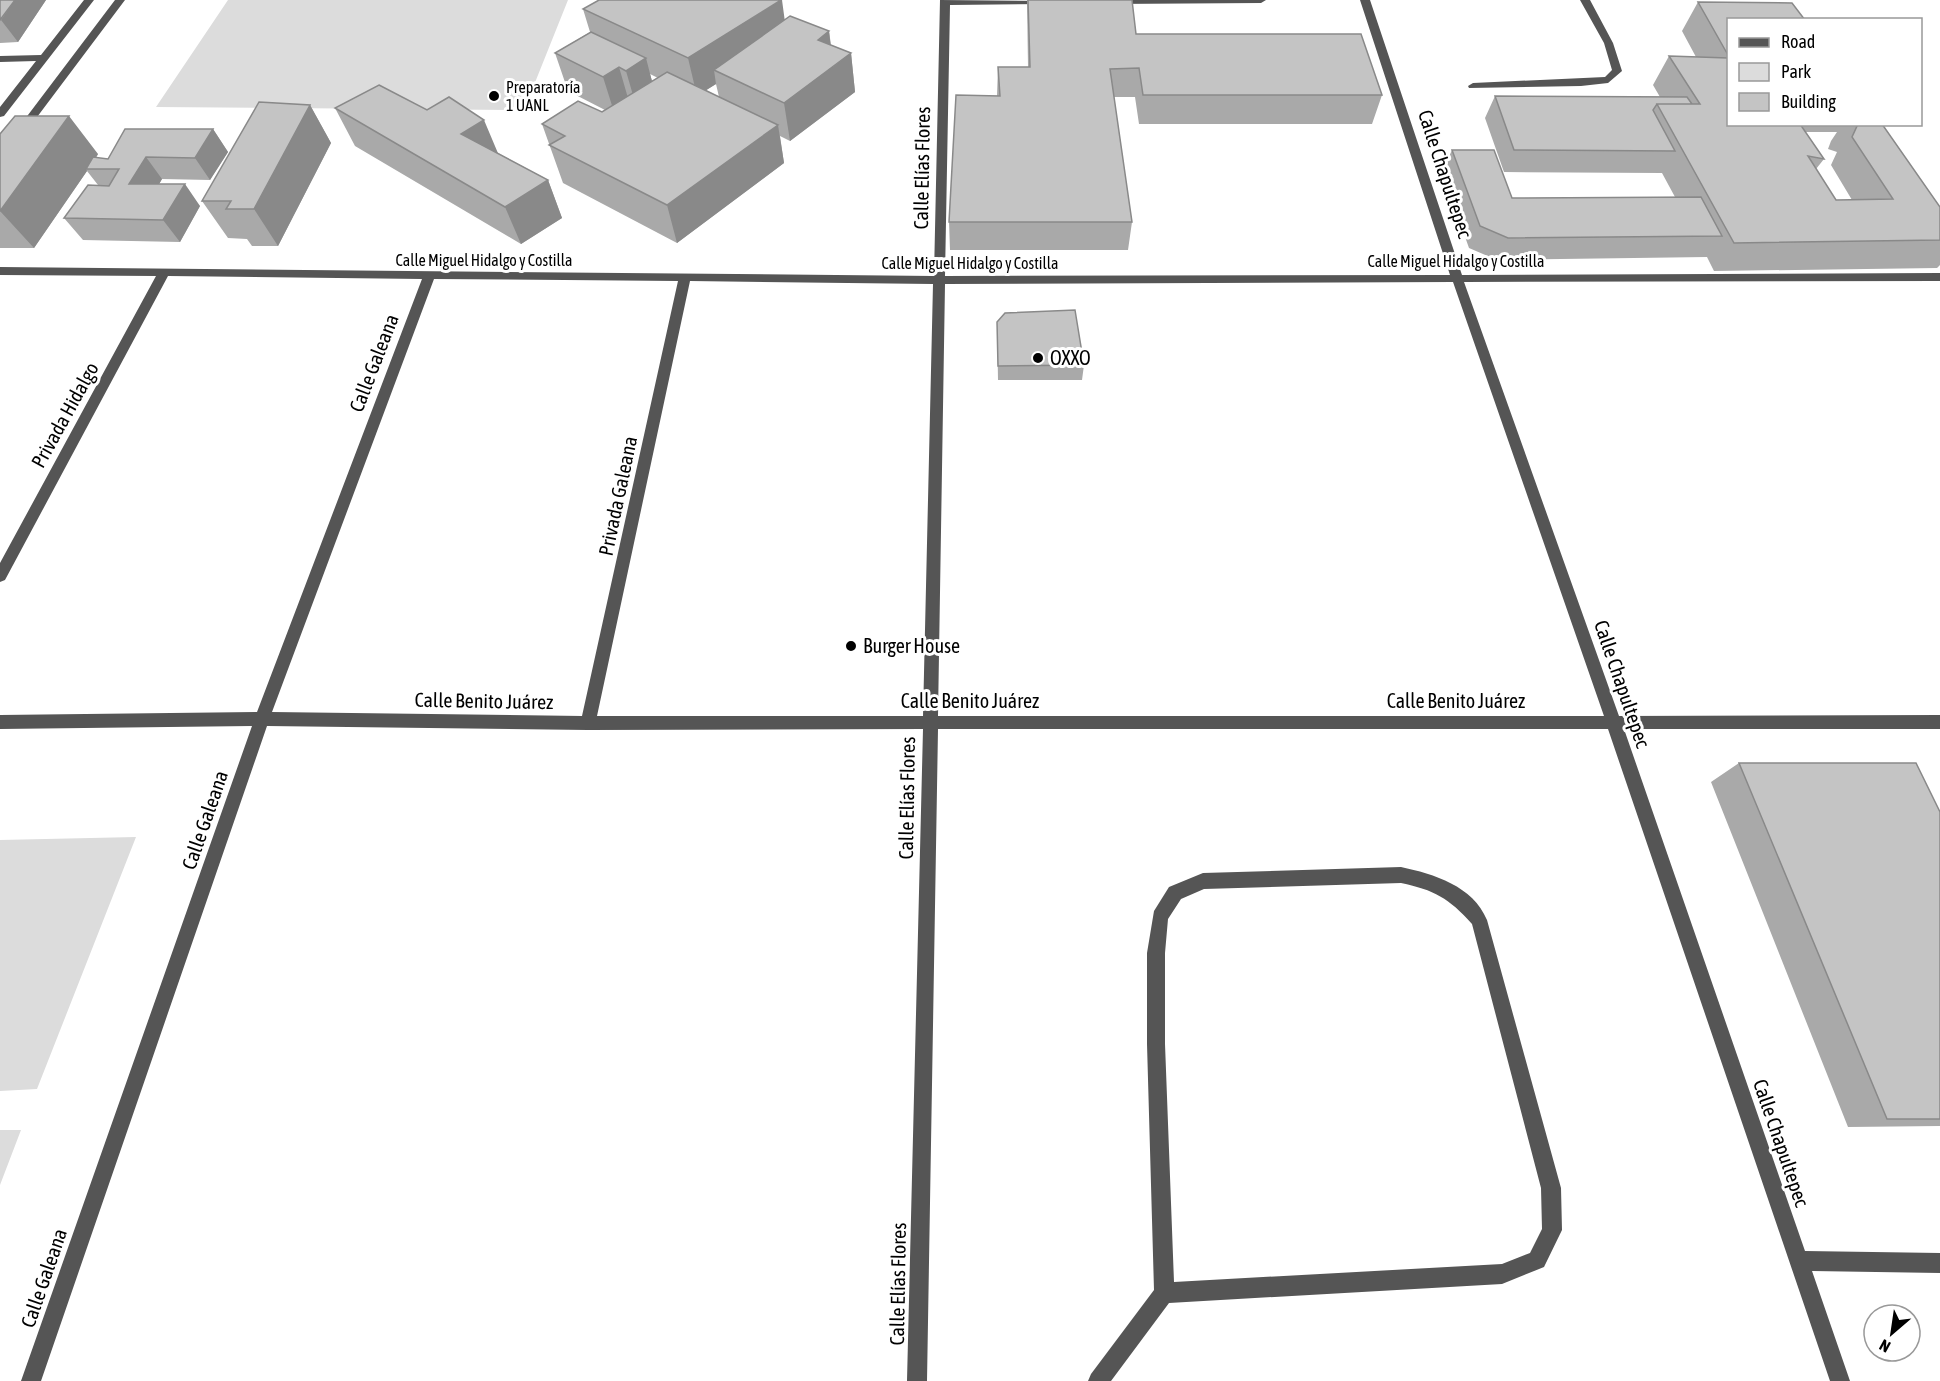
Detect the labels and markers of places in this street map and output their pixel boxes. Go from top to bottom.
place label: Preparatoría 1 UANL [506,78,581,114]
marker: Preparatoría 1 UANL [487,89,501,103]
place label: OXXO [1050,346,1091,369]
marker: OXXO [1031,351,1045,365]
place label: Burger House [863,634,960,657]
marker: Burger House [844,639,858,653]

